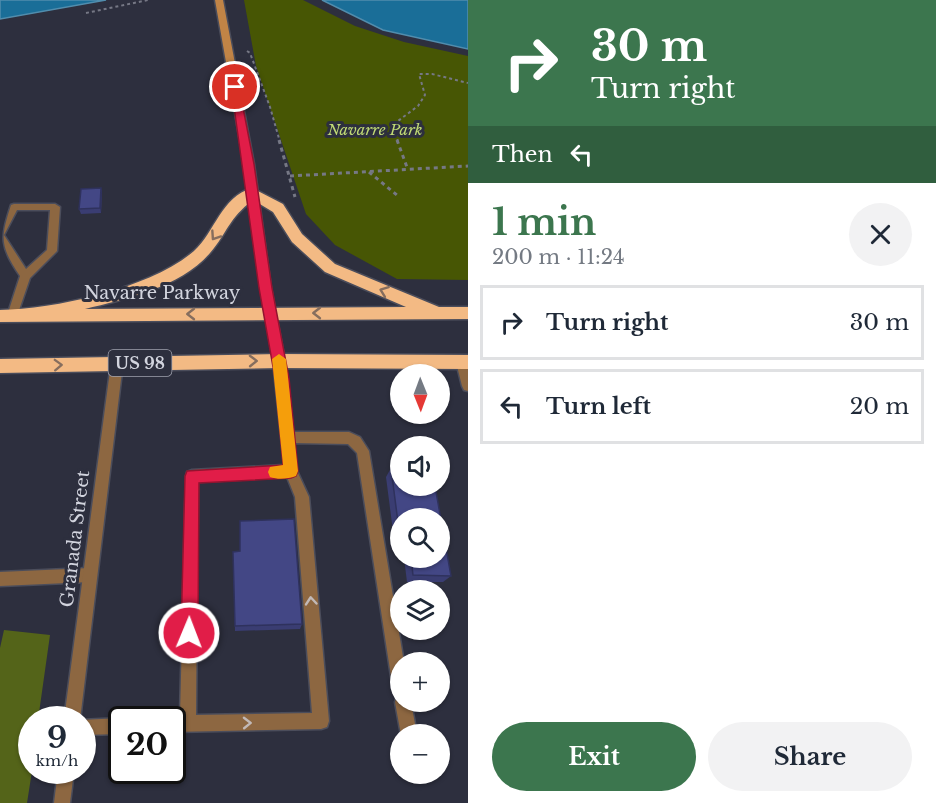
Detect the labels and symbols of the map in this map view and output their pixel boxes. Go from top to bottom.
pin [209,61,260,112]
park label: Navarre Park [327,120,422,139]
one-way arrow [211,230,222,241]
street label: Navarre Parkway [84,282,241,304]
one-way arrow [379,286,390,299]
one-way arrow [312,307,321,319]
one-way arrow [186,308,195,320]
road number: US 98 [108,350,172,376]
one-way arrow [249,355,258,367]
one-way arrow [54,358,63,371]
north arrow [390,364,450,424]
street label: Granada Street [56,469,94,609]
one-way arrow [305,597,318,606]
position arrow [157,601,221,665]
speed limit sign: 20 [108,706,186,784]
one-way arrow [242,716,251,729]

